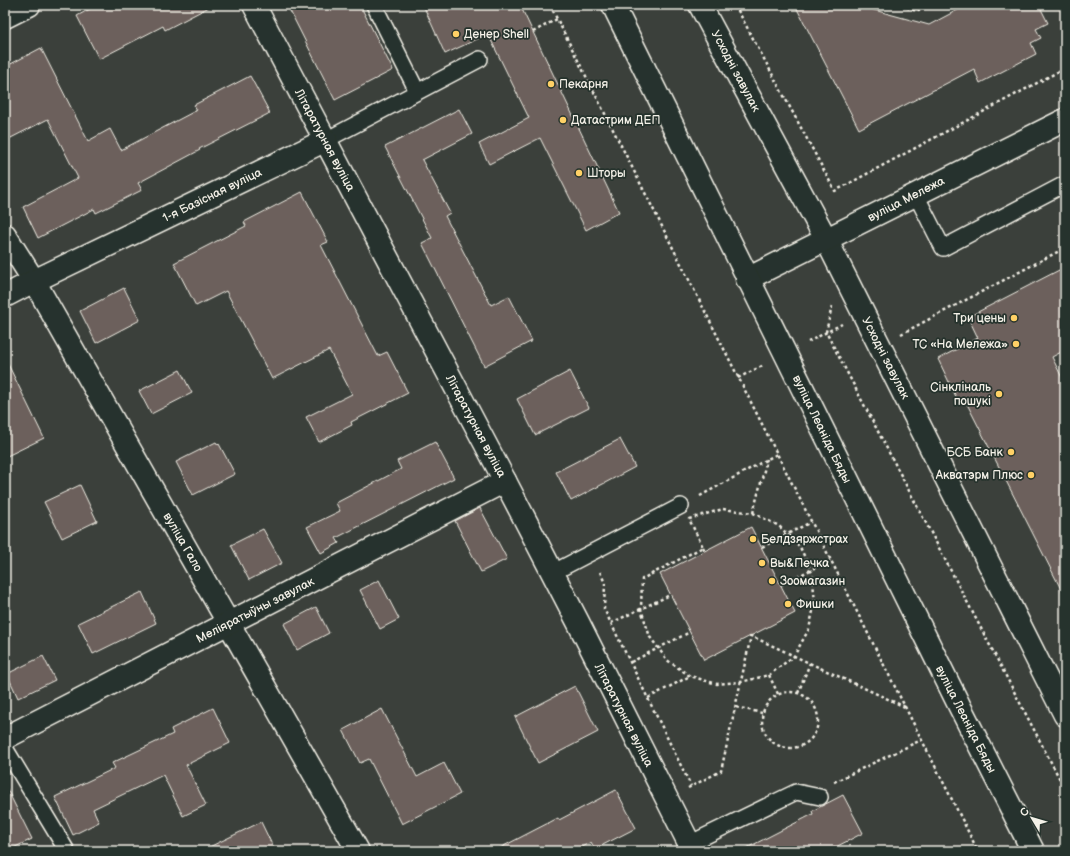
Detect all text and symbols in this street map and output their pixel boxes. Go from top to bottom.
place label: Денер Shell [464,27,529,42]
street label: Усходні завулак [708,28,764,115]
marker: Денер Shell [451,29,461,39]
place label: Пекарня [559,77,609,92]
marker: Пекарня [546,79,556,89]
street label: Літаратурная вуліца [291,85,358,194]
place label: Датастрим ДЕП [571,113,660,128]
marker: Датастрим ДЕП [558,115,568,125]
street label: 1-я Базісная вуліца [160,165,264,226]
place label: Шторы [587,166,626,181]
marker: Шторы [574,168,584,178]
street label: вуліца Мележа [865,174,947,225]
place label: Три цены [953,311,1006,326]
marker: Три цены [1009,313,1019,323]
street label: Усходні завулак [858,315,913,402]
place label: ТС «На Мележа» [913,337,1008,352]
marker: ТС «На Мележа» [1011,339,1021,349]
street label: Літаратурная вуліца [442,371,509,480]
street label: вуліца Леаніда Бяды [789,373,854,486]
place label: Сінкліналь пошукі [930,380,991,409]
marker: Сінкліналь пошукі [994,389,1004,399]
place label: БСБ Банк [946,445,1004,460]
marker: БСБ Банк [1006,447,1016,457]
place label: Акватэрм Плюс [935,468,1023,483]
marker: Акватэрм Плюс [1026,470,1036,480]
street label: вуліца Гало [160,510,206,574]
place label: Белдзяржстрах [761,532,849,547]
marker: Белдзяржстрах [748,534,758,544]
place label: Вы&Печка [770,556,829,571]
marker: Вы&Печка [757,558,767,568]
street label: Меліяратыўны завулак [194,574,317,647]
place label: Зоомагазин [780,574,845,589]
marker: Зоомагазин [767,576,777,586]
place label: Фишки [796,597,834,612]
marker: Фишки [783,599,793,609]
street label: Літаратурная вуліца [590,660,656,770]
street label: вуліца Леаніда Бяды [932,663,999,776]
north arrow [1012,798,1052,838]
text: С [1017,805,1032,819]

